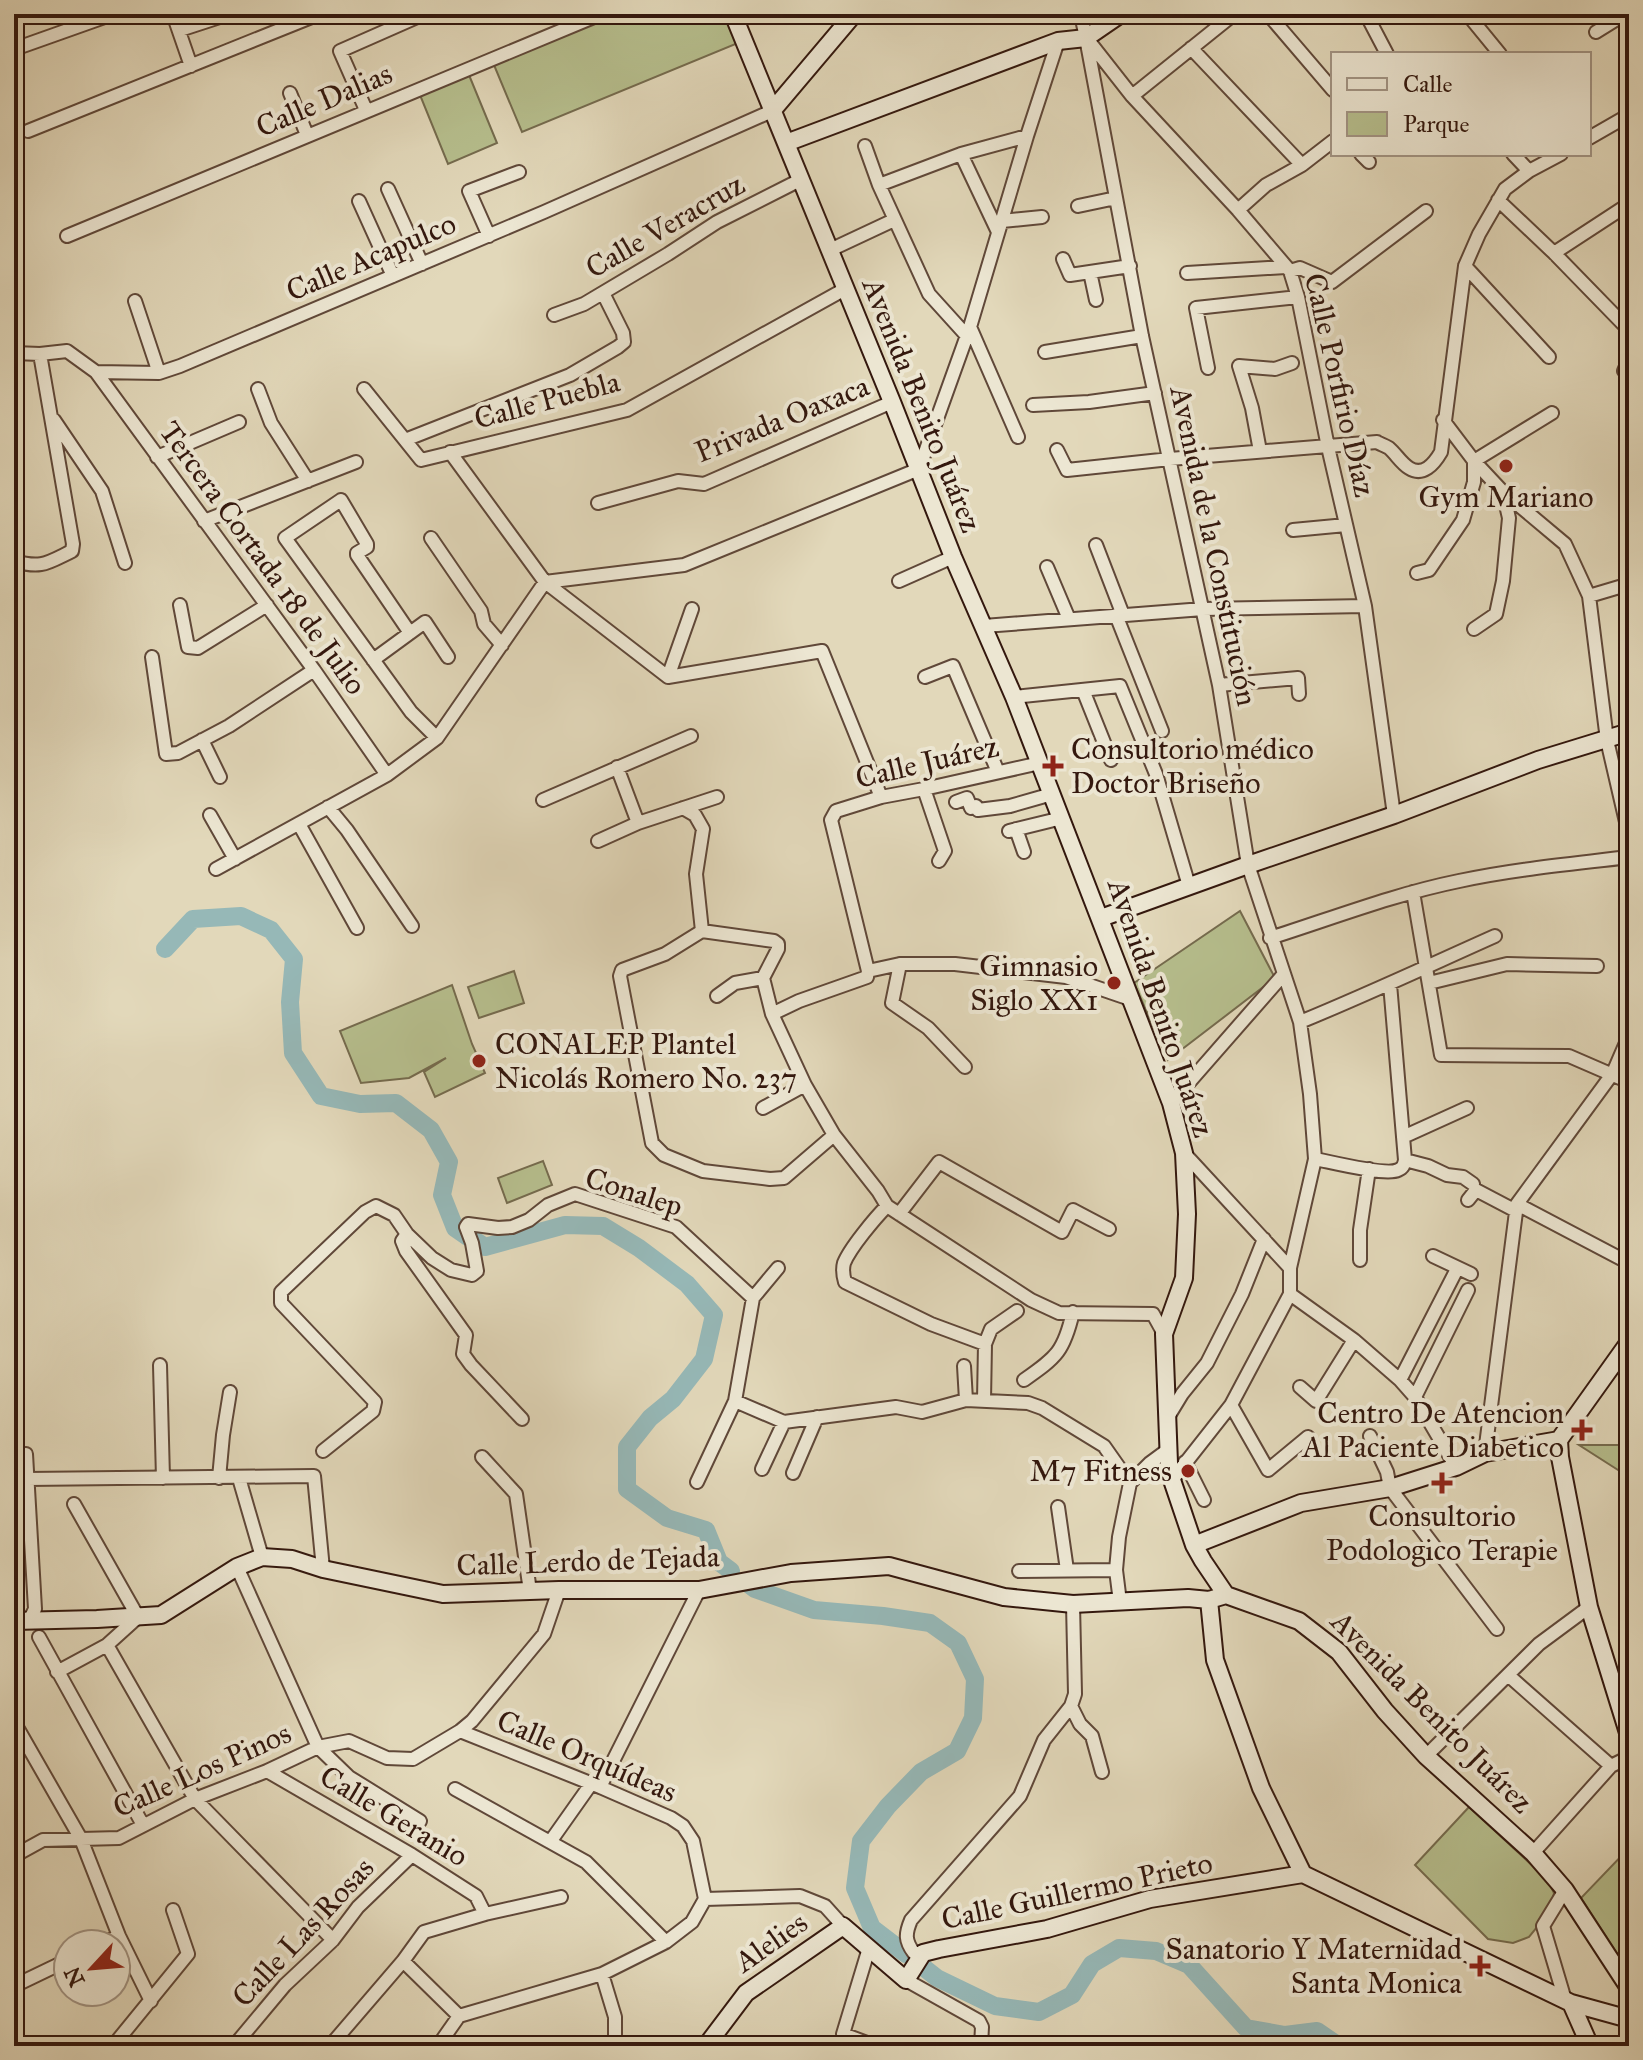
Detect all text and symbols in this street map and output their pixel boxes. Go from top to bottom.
legend [1331,52,1591,156]
street label: Calle Dalias [250,55,398,145]
text: Calle [1403,69,1452,99]
text: Parque [1403,109,1470,139]
street label: Calle Veracruz [579,166,751,286]
street label: Calle Acapulco [281,205,461,309]
street label: Calle Porfirio Díaz [1297,270,1383,500]
street label: Avenida Benito Juárez [854,271,989,537]
street label: Calle Puebla [470,363,624,437]
street label: Privada Oaxaca [690,368,874,470]
street label: Avenida de la Constitución [1162,381,1265,709]
street label: Tercera Cortada 18 de Julio [152,414,374,702]
marker: Gym Mariano [1497,457,1515,475]
place label: Gym Mariano [1418,479,1594,515]
street label: Calle Juárez [852,728,1002,796]
place label: Consultorio médico Doctor Briseño [1071,731,1314,801]
marker: Consultorio médico Doctor Briseño [1042,755,1064,777]
street label: Avenida Benito Juárez [1099,872,1222,1142]
place label: Gimnasio Siglo XX1 [970,948,1098,1018]
marker: Gimnasio Siglo XX1 [1105,974,1123,992]
place label: CONALEP Plantel Nicolás Romero No. 237 [495,1026,797,1096]
marker: CONALEP Plantel Nicolás Romero No. 237 [470,1052,488,1070]
street label: Conalep [581,1159,687,1225]
place label: Centro De Atencion Al Paciente Diabetico [1301,1395,1564,1465]
marker: Centro De Atencion Al Paciente Diabetico [1571,1419,1593,1441]
place label: M7 Fitness [1030,1453,1172,1489]
marker: M7 Fitness [1179,1462,1197,1480]
marker: Consultorio Podologico Terapie [1431,1472,1453,1494]
place label: Consultorio Podologico Terapie [1326,1498,1558,1568]
street label: Calle Lerdo de Tejada [456,1538,720,1584]
street label: Avenida Benito Juárez [1322,1602,1541,1821]
street label: Calle Orquídeas [492,1702,682,1810]
street label: Calle Los Pinos [107,1715,297,1825]
street label: Calle Geranio [313,1758,475,1874]
street label: Calle Guillermo Prieto [938,1845,1216,1937]
street label: Calle Las Rosas [225,1850,381,2014]
street label: Alelies [726,1904,814,1981]
north arrow [52,1928,132,2008]
place label: Sanatorio Y Maternidad Santa Monica [1166,1931,1462,2001]
marker: Sanatorio Y Maternidad Santa Monica [1469,1955,1491,1977]
text: N [58,1962,91,1991]

